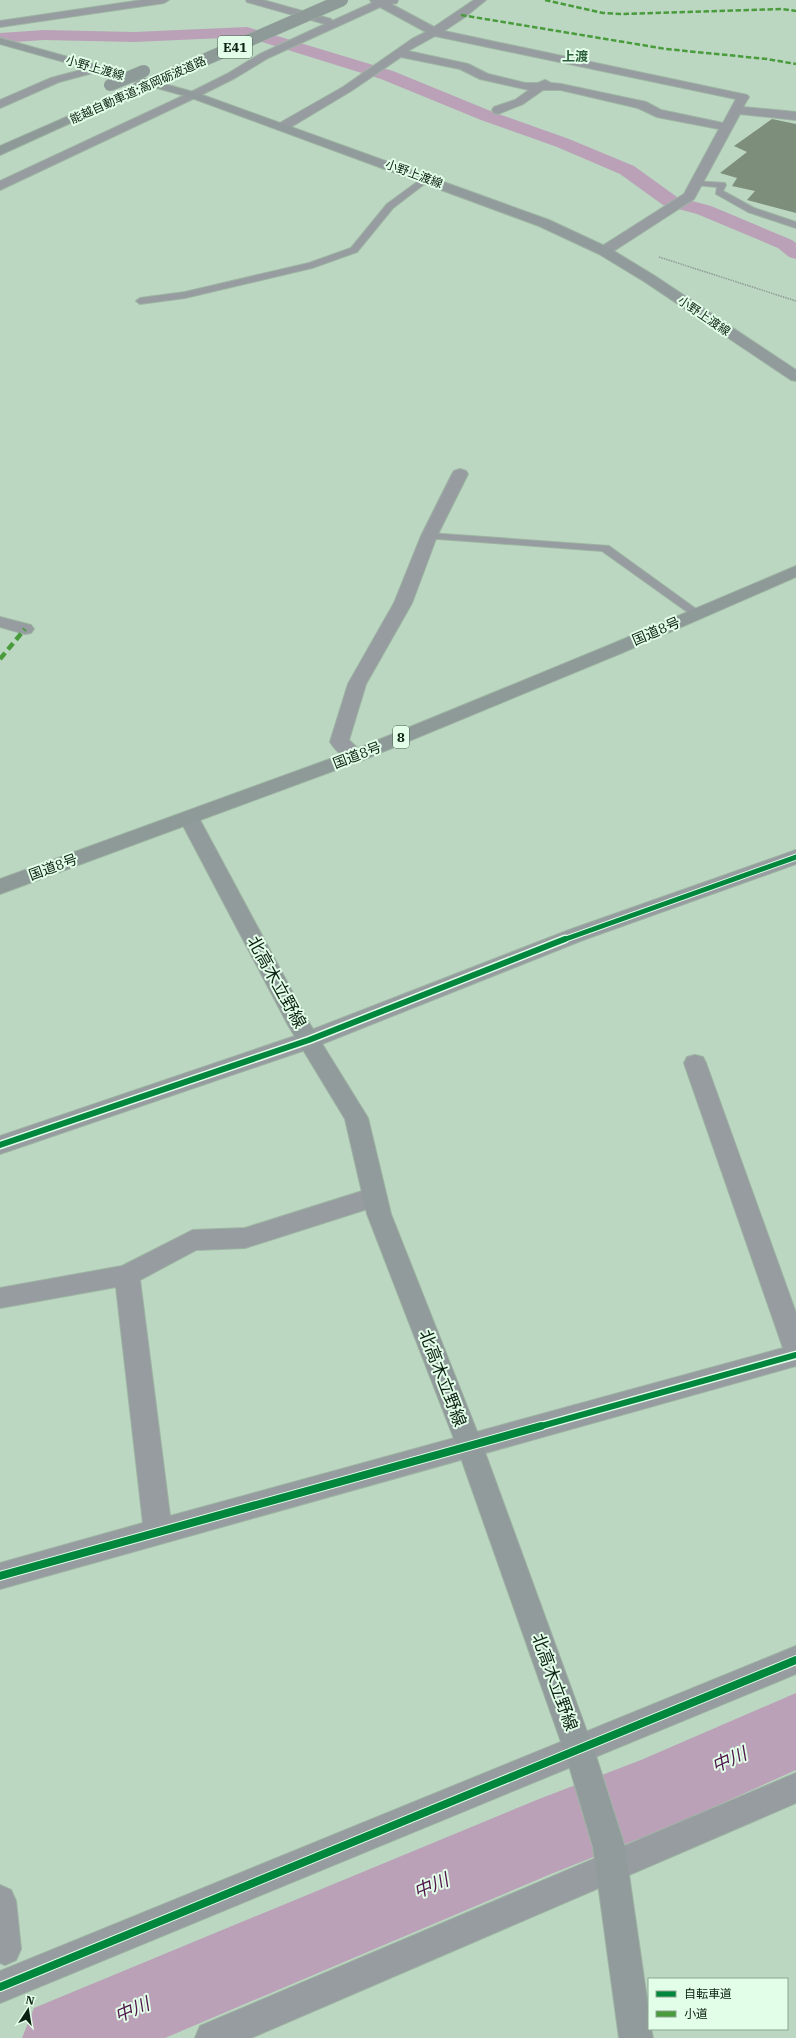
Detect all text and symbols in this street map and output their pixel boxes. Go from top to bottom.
road number: E41 [218,36,252,58]
district label: 上渡 [562,48,588,65]
street label: 小野上渡線 [64,52,126,83]
street label: 能越自動車道;高岡砺波道路 [67,53,208,126]
street label: 小野上渡線 [383,156,445,191]
street label: 小野上渡線 [675,293,733,339]
street label: 国道8号 [629,613,683,649]
road number: 8 [393,726,409,748]
street label: 国道8号 [330,738,384,772]
street label: 国道8号 [26,850,80,884]
street label: 北高木立野線 [243,932,311,1032]
street label: 北高木立野線 [414,1326,472,1430]
street label: 北高木立野線 [527,1630,583,1734]
water label: 中川 [708,1741,752,1777]
water label: 中川 [410,1867,454,1903]
legend [648,1978,788,2030]
text: 自転車道 [684,1986,732,2001]
north arrow [8,1990,48,2030]
water label: 中川 [111,1991,155,2027]
text: N [24,1992,36,2008]
text: 小道 [684,2006,708,2021]

